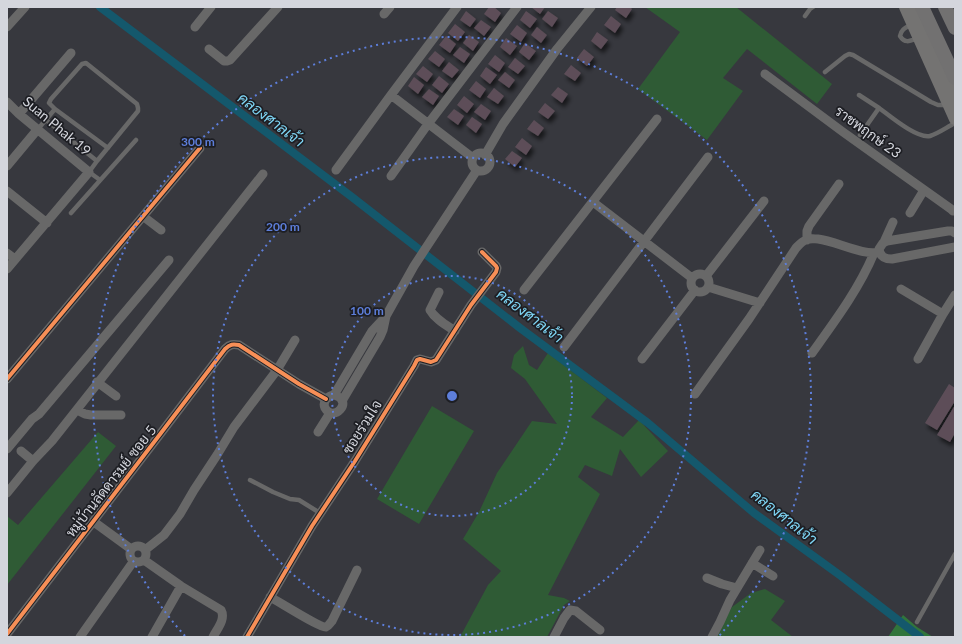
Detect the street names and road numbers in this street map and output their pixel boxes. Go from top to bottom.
street label: Suan Phak 19 [20,92,95,159]
street label: ราชพฤกษ์ 23 [831,102,905,162]
street label: ซอยร่วมใจ [338,397,385,457]
street label: หมู่บ้านลัดดารมย์ ซอย 5 [62,421,161,541]

